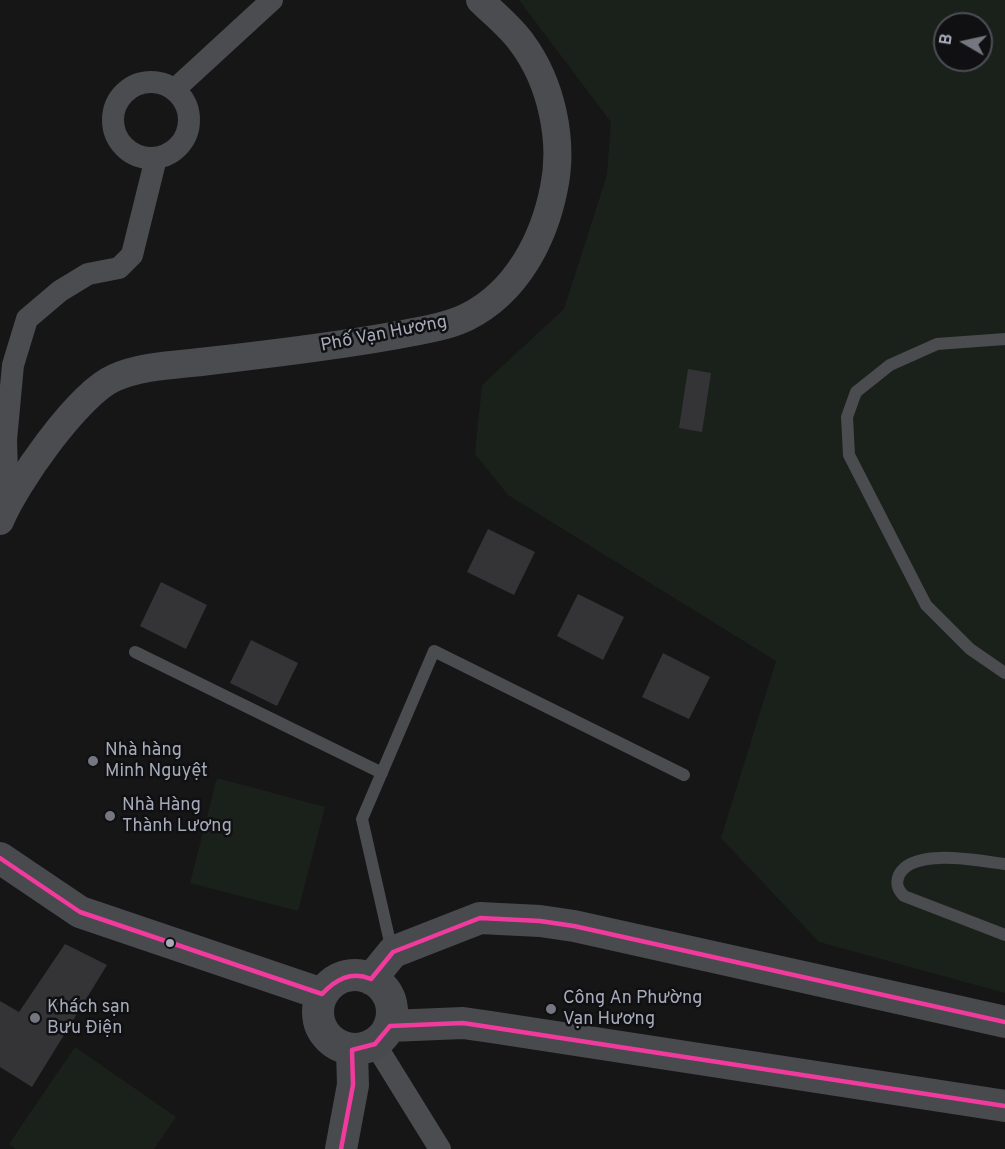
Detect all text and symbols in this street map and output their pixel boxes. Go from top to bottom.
north arrow [933,12,993,72]
text: B [936,32,958,47]
street label: Phố Vạn Hương [319,312,449,358]
place label: Nhà hàng Minh Nguyệt [105,740,208,783]
marker: Nhà hàng Minh Nguyệt [86,754,100,768]
place label: Nhà Hàng Thành Lương [122,795,232,838]
marker: Nhà Hàng Thành Lương [103,809,117,823]
unlabelled marker [164,937,176,949]
place label: Công An Phường Vạn Hương [563,988,702,1030]
place label: Khách sạn Bưu Điện [47,997,130,1040]
marker: Công An Phường Vạn Hương [544,1002,558,1016]
marker: Khách sạn Bưu Điện [28,1011,42,1025]

